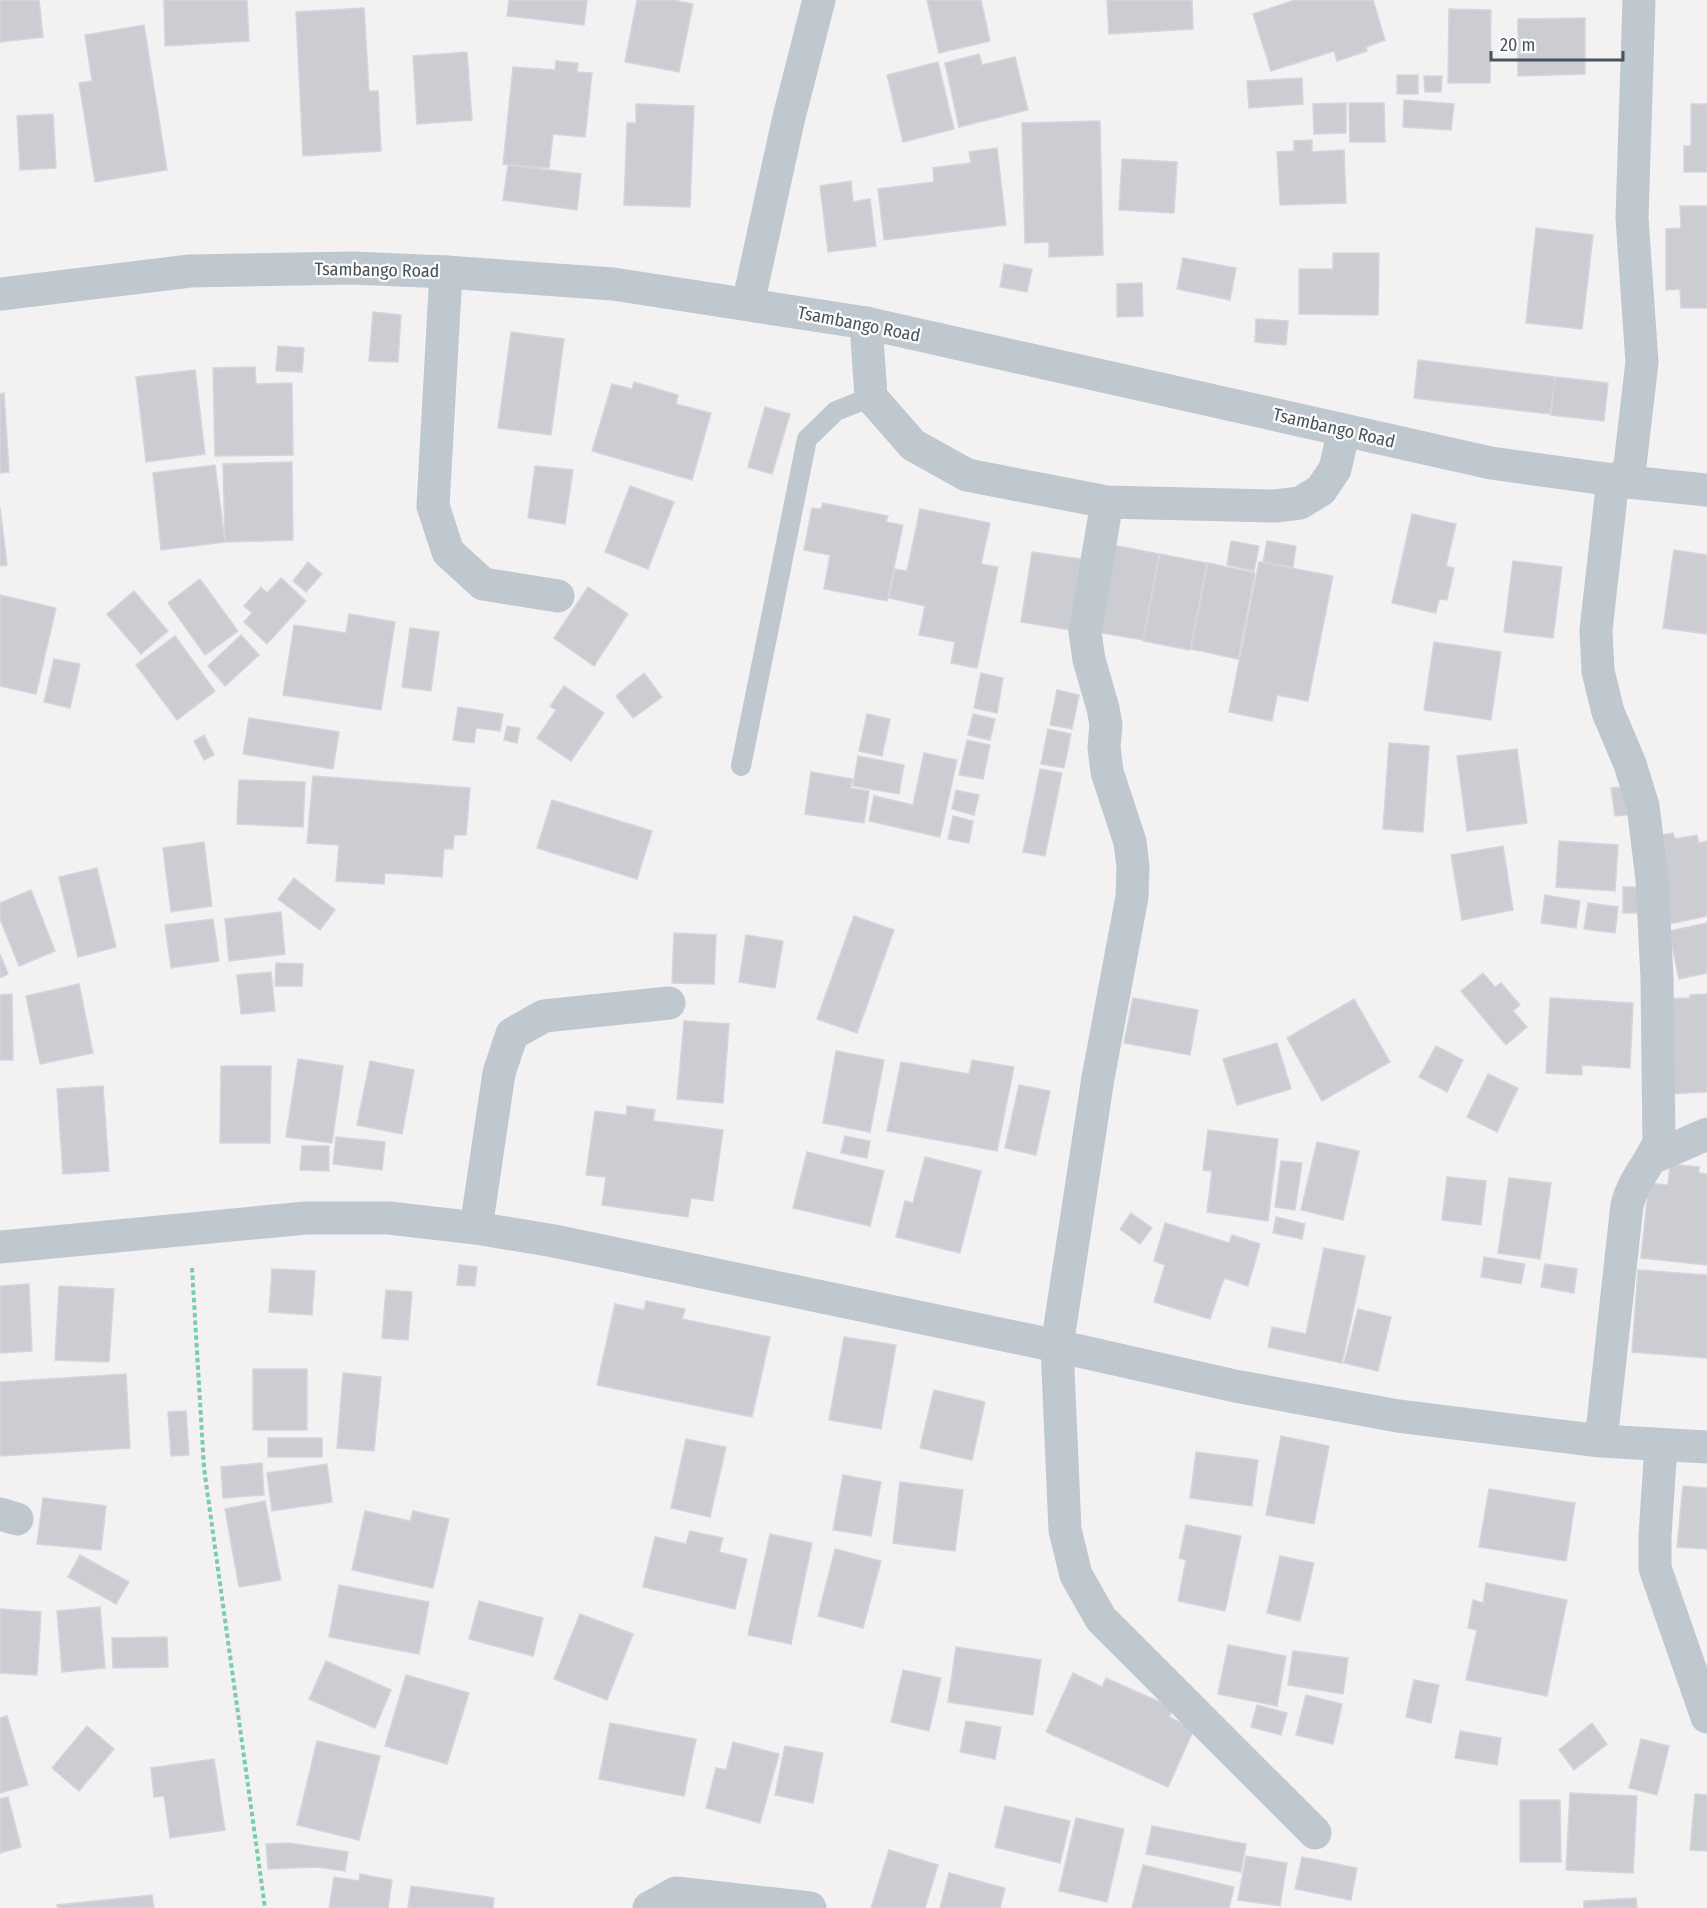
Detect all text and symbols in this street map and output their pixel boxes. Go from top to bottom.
scale bar [1491,24,1623,62]
text: 20 m [1500,34,1535,56]
street label: Tsambango Road [315,258,439,282]
street label: Tsambango Road [796,301,922,347]
street label: Tsambango Road [1271,403,1397,453]

